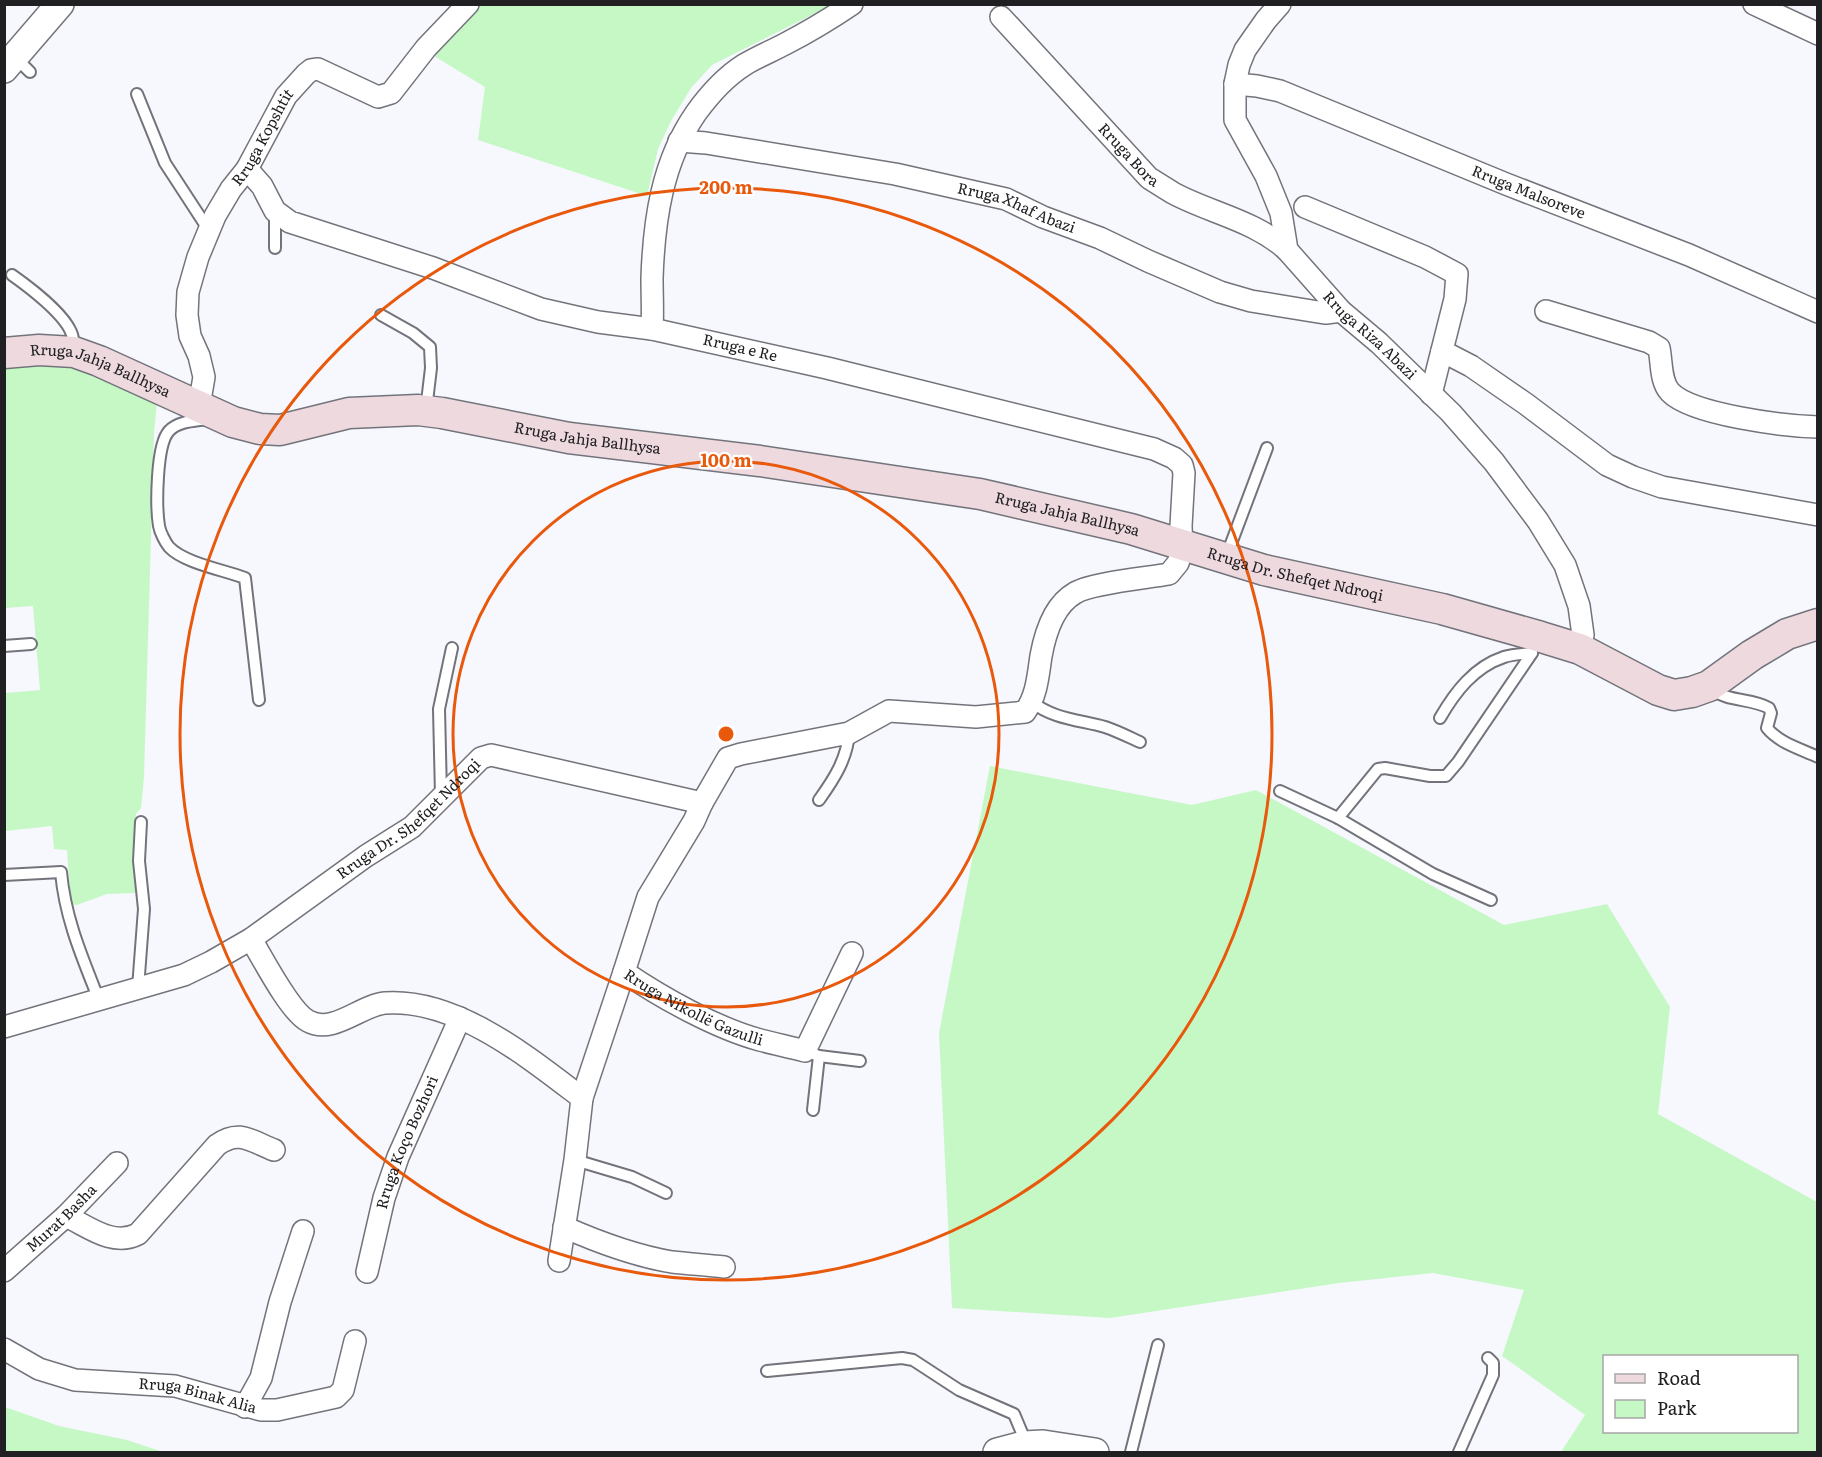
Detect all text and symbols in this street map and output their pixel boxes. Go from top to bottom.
street label: Rruga Kopshtit [225,82,298,190]
street label: Rruga Bora [1094,117,1165,192]
street label: Rruga Malsoreve [1469,158,1590,224]
text: 200 m [699,173,753,200]
street label: Rruga Xhaf Abazi [955,175,1079,238]
street label: Rruga Riza Abazi [1318,285,1423,384]
street label: Rruga e Re [701,327,780,366]
street label: Rruga Jahja Ballhysa [29,337,176,403]
street label: Rruga Jahja Ballhysa [512,414,663,459]
text: 100 m [700,446,752,473]
street label: Rruga Jahja Ballhysa [993,485,1144,541]
street label: Rruga Dr. Shefqet Ndroqi [1205,540,1386,606]
centre of rings [716,724,736,744]
street label: Rruga Dr. Shefqet Ndroqi [331,752,485,884]
street label: Rruga Nikollë Gazulli [620,962,766,1050]
street label: Rruga Koço Bozhori [369,1071,443,1211]
street label: Murat Basha [20,1177,102,1257]
legend [1603,1355,1798,1433]
text: Road [1657,1364,1701,1391]
street label: Rruga Binak Alia [138,1371,261,1419]
text: Park [1657,1394,1698,1421]

